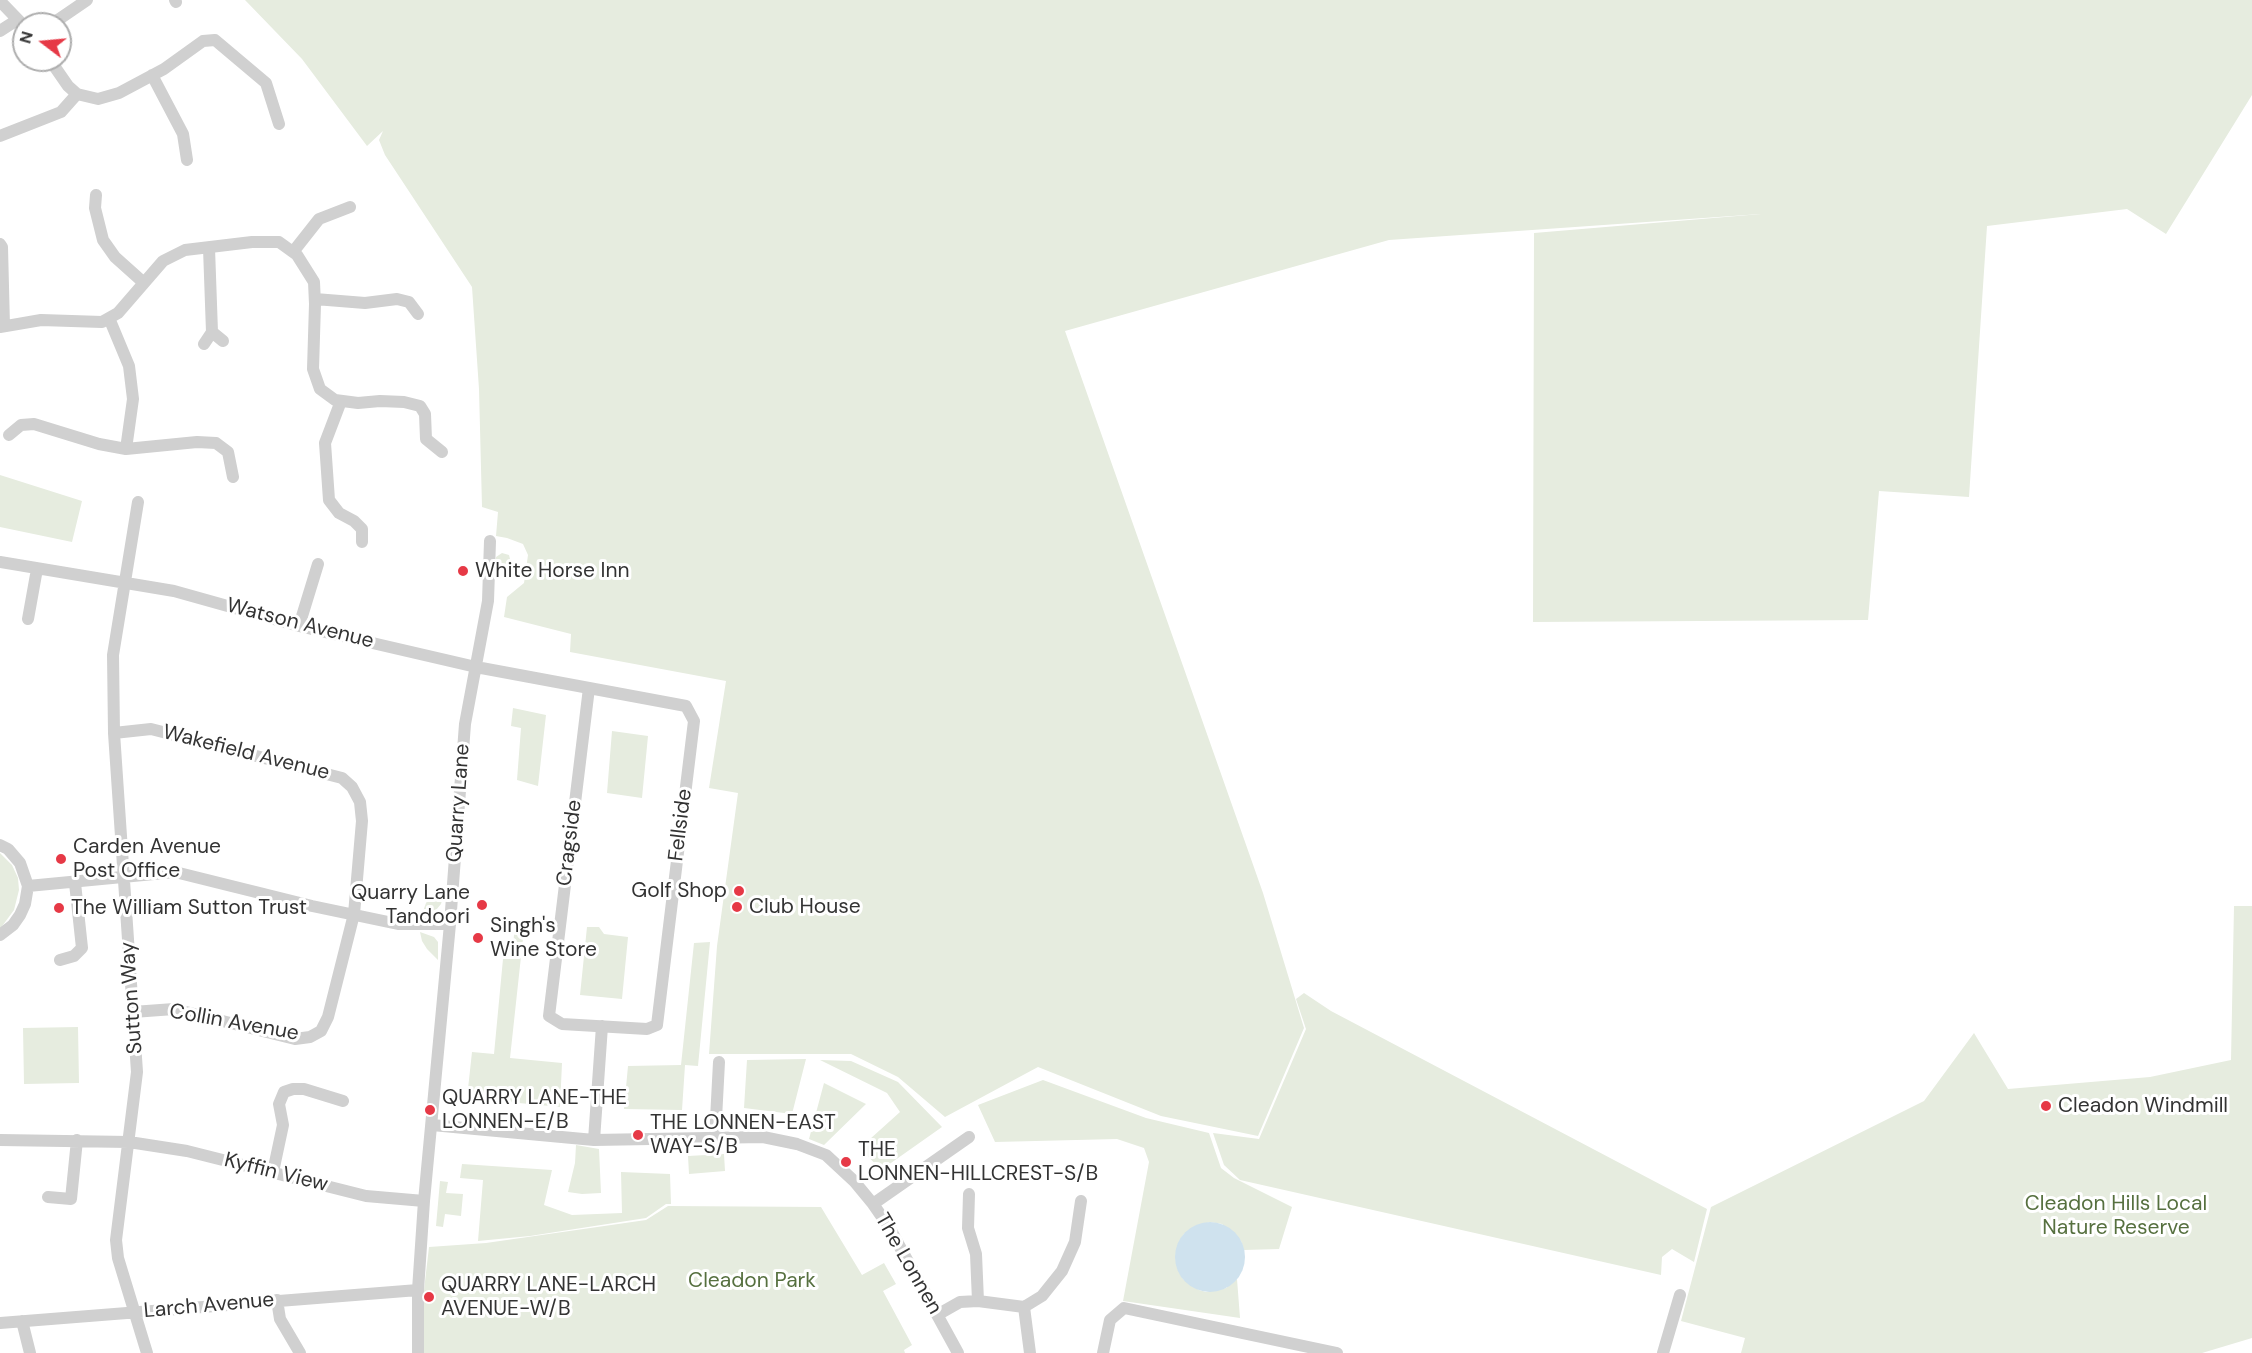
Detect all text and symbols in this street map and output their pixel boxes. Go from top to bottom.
north arrow [12,12,72,72]
text: N [14,29,38,46]
place label: White Horse Inn [475,558,629,584]
marker: White Horse Inn [456,564,470,578]
street label: Watson Avenue [224,594,376,654]
street label: Wakefield Avenue [160,720,332,786]
street label: Quarry Lane [442,743,476,863]
street label: Fellside [664,787,698,863]
street label: Cragside [552,798,588,888]
place label: Carden Avenue Post Office [73,834,221,884]
marker: Carden Avenue Post Office [54,852,68,866]
place label: Golf Shop [631,878,727,904]
place label: Quarry Lane Tandoori [351,880,470,930]
marker: Golf Shop [732,884,746,898]
place label: Club House [749,894,861,920]
place label: The William Sutton Trust [71,895,307,921]
marker: Quarry Lane Tandoori [475,898,489,912]
marker: Club House [730,900,744,914]
marker: The William Sutton Trust [52,901,66,915]
place label: Singh's Wine Store [490,913,597,963]
marker: Singh's Wine Store [471,931,485,945]
street label: Sutton Way [116,941,148,1055]
street label: Collin Avenue [167,999,301,1047]
place label: QUARRY LANE-THE LONNEN-E/B [442,1085,627,1135]
place label: Cleadon Windmill [2058,1093,2228,1119]
marker: Cleadon Windmill [2039,1099,2053,1113]
marker: QUARRY LANE-THE LONNEN-E/B [423,1103,437,1117]
place label: THE LONNEN-EAST WAY-S/B [650,1110,836,1160]
marker: THE LONNEN-EAST WAY-S/B [631,1128,645,1142]
place label: THE LONNEN-HILLCREST-S/B [858,1137,1098,1187]
street label: Kyffin View [221,1148,331,1198]
marker: THE LONNEN-HILLCREST-S/B [839,1155,853,1169]
park label: Cleadon Hills Local Nature Reserve [2025,1191,2207,1241]
street label: The Lonnen [869,1209,947,1319]
park label: Cleadon Park [688,1268,816,1294]
place label: QUARRY LANE-LARCH AVENUE-W/B [441,1272,656,1322]
street label: Larch Avenue [143,1288,275,1324]
marker: QUARRY LANE-LARCH AVENUE-W/B [422,1290,436,1304]

